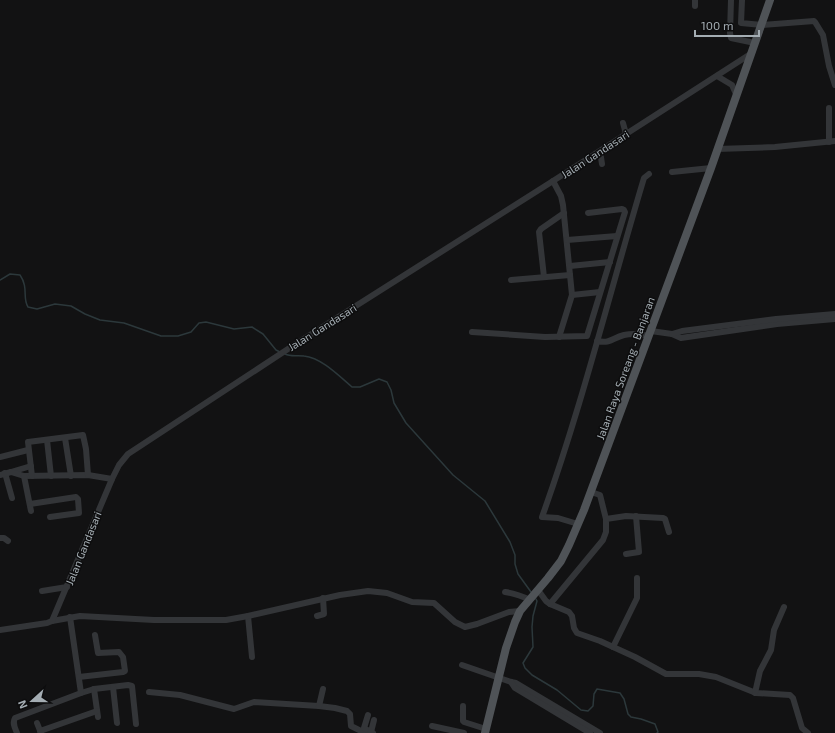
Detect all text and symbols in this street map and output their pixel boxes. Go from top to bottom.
scale bar [695,12,759,38]
text: 100 m [701,18,733,32]
street label: Jalan Gandasari [559,127,631,181]
street label: Jalan Raya Soreang - Banjaran [593,295,658,441]
street label: Jalan Gandasari [285,301,359,353]
street label: Jalan Gandasari [62,509,104,587]
north arrow [12,681,52,721]
text: N [15,699,30,711]

